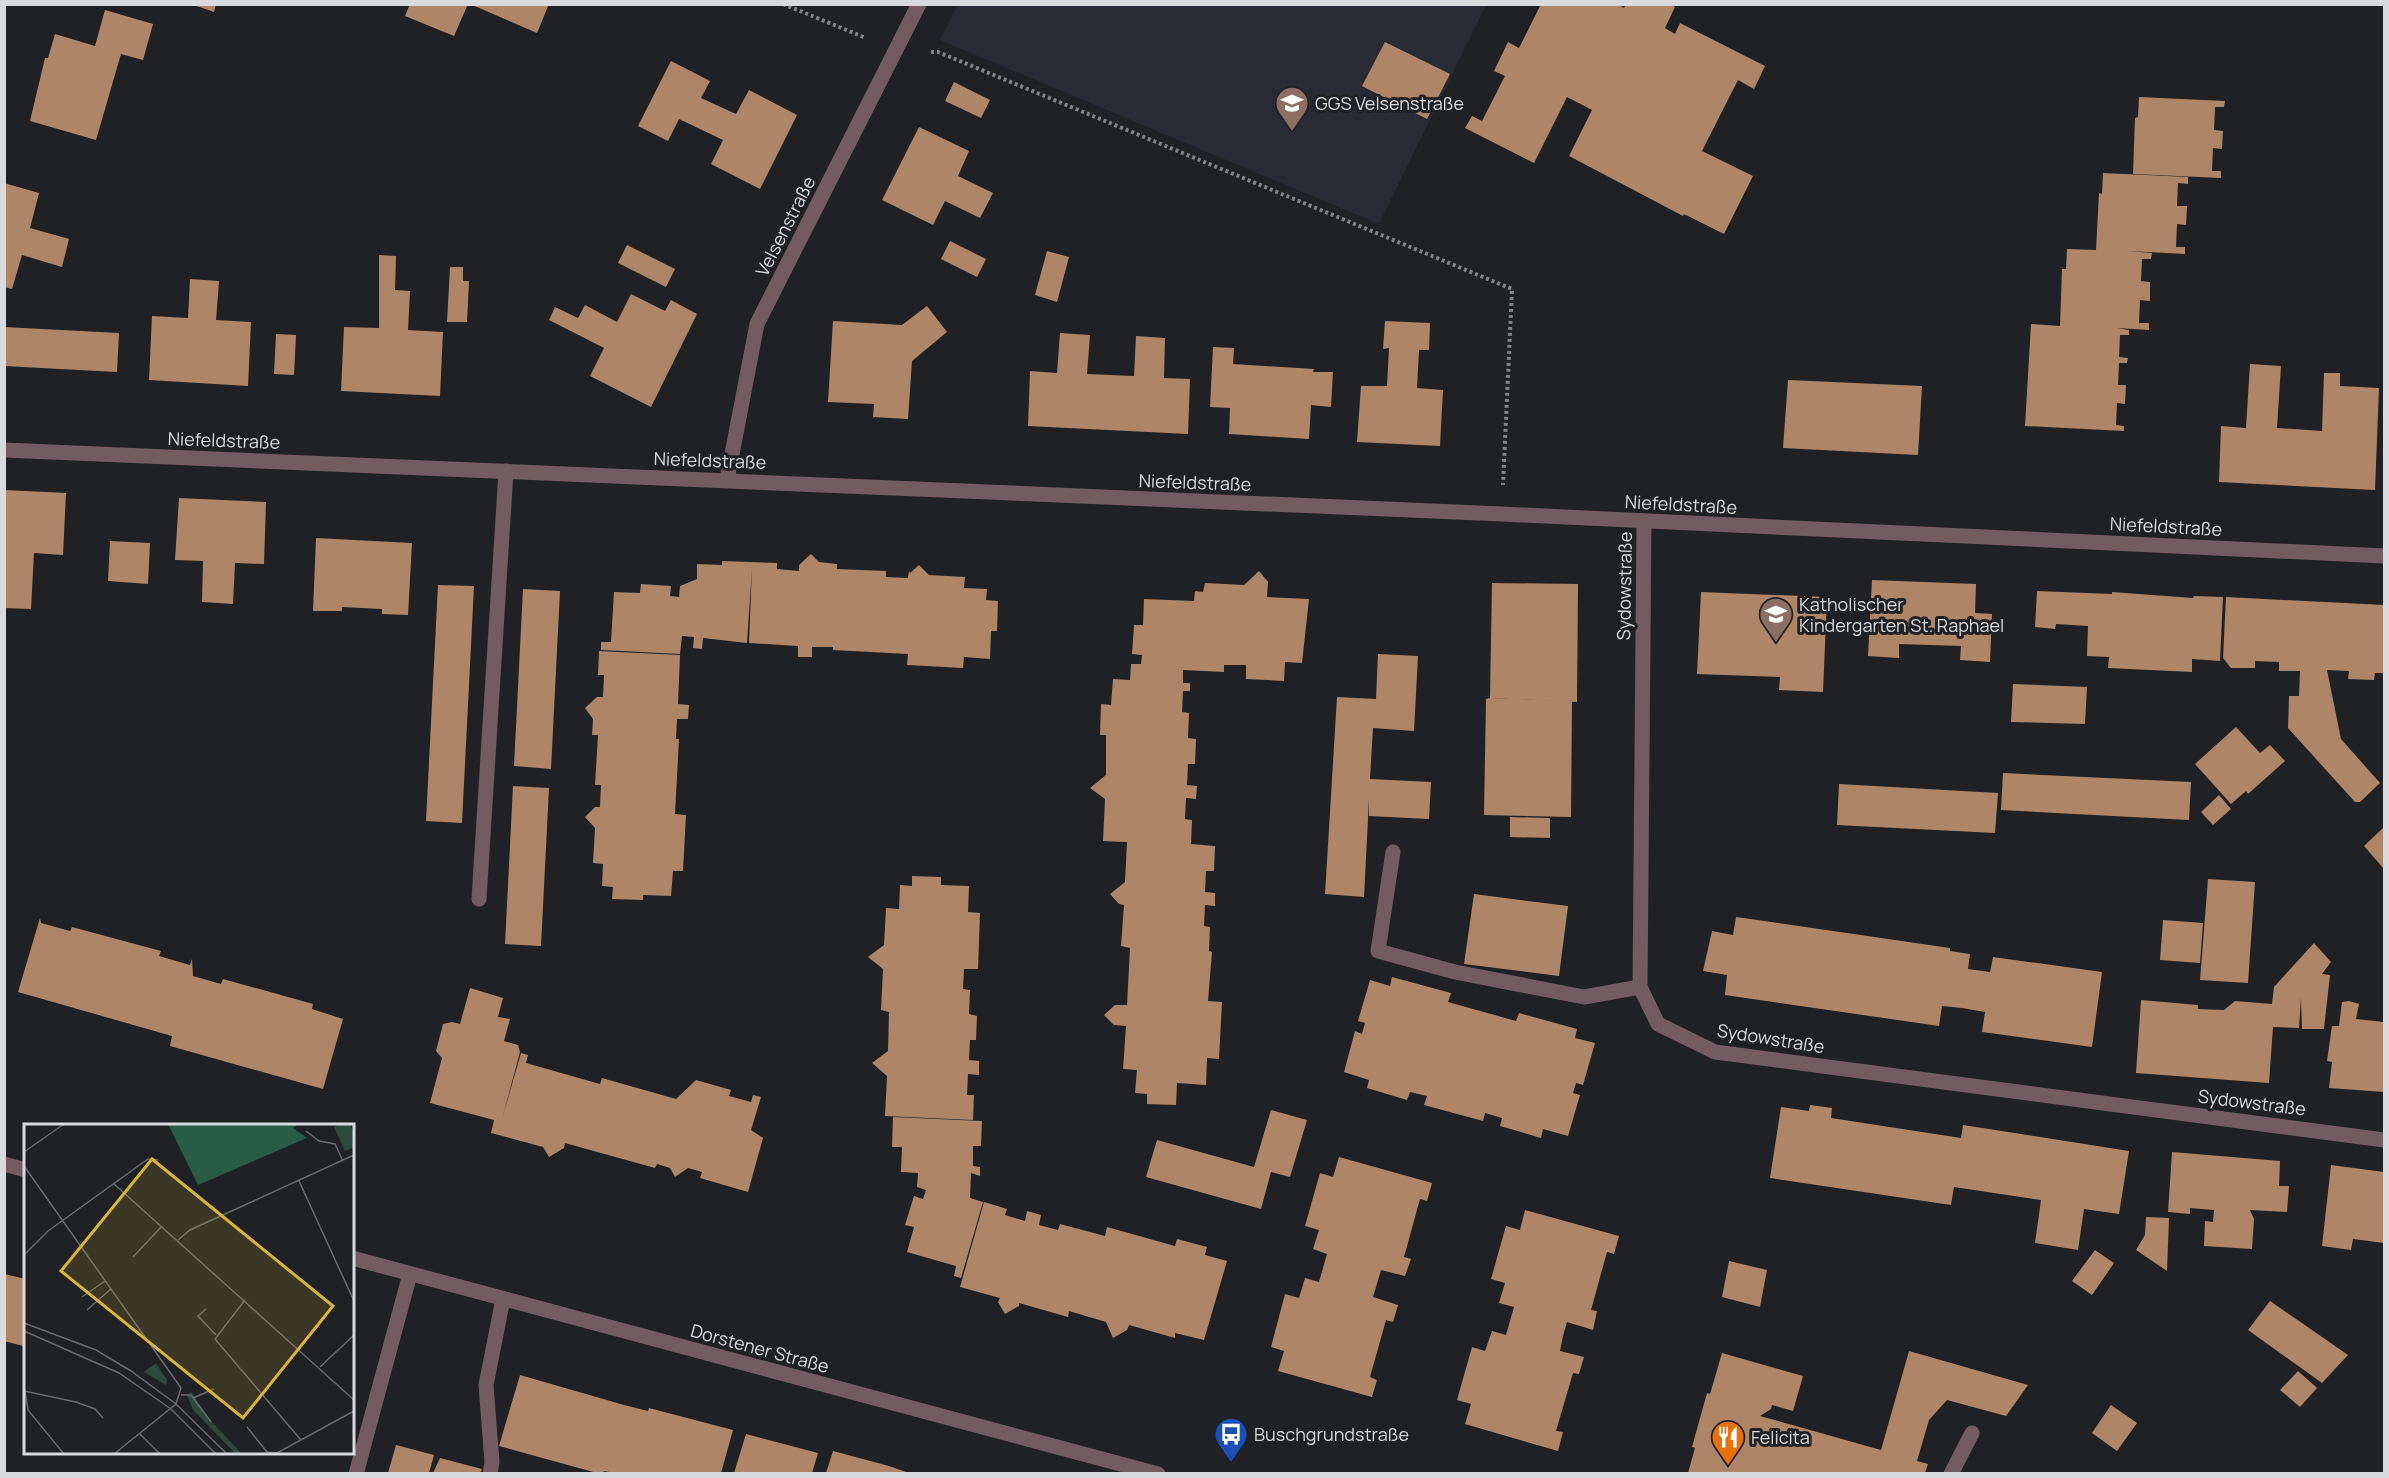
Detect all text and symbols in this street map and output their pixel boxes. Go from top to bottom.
school or university icon: GGS Velsenstraße [1274,85,1310,132]
place label: GGS Velsenstraße [1315,91,1464,115]
street label: Velsenstraße [750,172,820,280]
street label: Niefeldstraße [167,426,281,454]
street label: Niefeldstraße [653,446,767,474]
street label: Niefeldstraße [1138,468,1252,496]
street label: Niefeldstraße [1624,489,1738,519]
street label: Niefeldstraße [2109,511,2223,541]
street label: Sydowstraße [1611,532,1637,640]
place label: Katholischer Kindergarten St. Raphael [1799,592,2004,637]
school or university icon: Katholischer Kindergarten St. Raphael [1758,596,1794,643]
street label: Sydowstraße [1716,1018,1826,1058]
street label: Sydowstraße [2197,1083,2307,1121]
inset map [24,1124,354,1454]
street label: Dorstener Straße [688,1318,832,1378]
bus stop icon: Buschgrundstraße [1213,1416,1249,1463]
restaurant icon: Felicita [1710,1419,1746,1466]
place label: Buschgrundstraße [1254,1422,1409,1446]
place label: Felicita [1751,1425,1810,1449]

